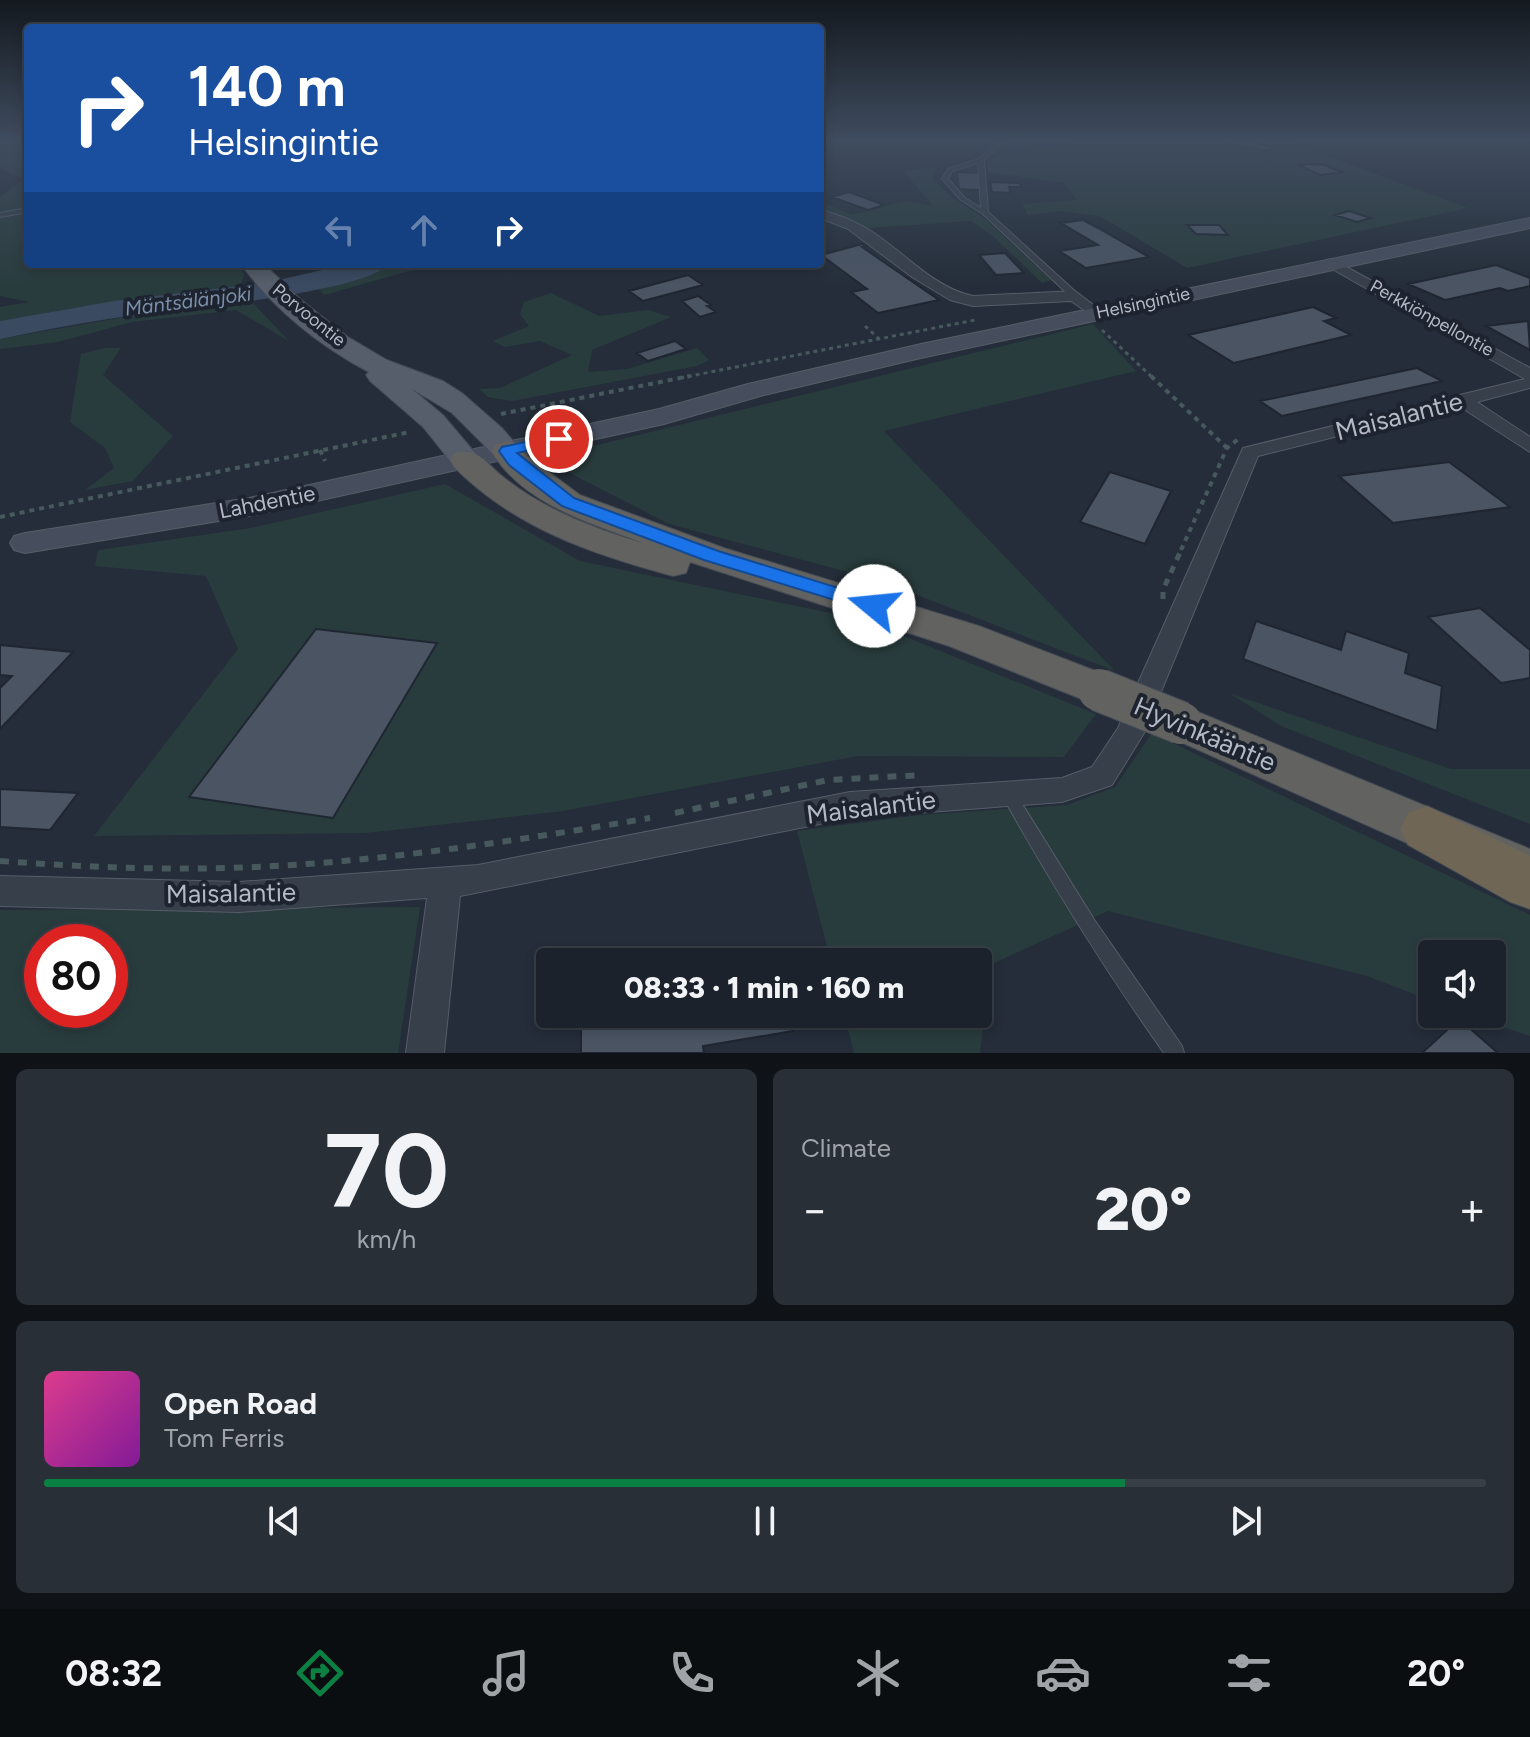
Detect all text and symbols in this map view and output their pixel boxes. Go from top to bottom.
text: 140 m [188,53,346,120]
icon: right [56,56,160,160]
text: Helsingintie [188,121,379,164]
icon: left [318,208,362,252]
icon: ahead [402,208,446,252]
icon: right [486,208,530,252]
street label: Perkkiönpellontie [1366,275,1498,361]
street label: Porvoontie [268,279,350,351]
water label: Mäntsälänjoki [123,281,253,321]
street label: Helsingintie [1094,282,1192,324]
street label: Maisalantie [1332,385,1466,447]
pin [525,405,593,473]
icon: arrive [537,417,581,461]
street label: Lahdentie [217,479,317,525]
position arrow [832,564,916,648]
street label: Hyvinkääntie [1129,690,1281,778]
street label: Maisalantie [804,783,938,831]
street label: Maisalantie [166,876,296,910]
speed limit sign: 80 [24,924,128,1028]
map controls [1418,940,1506,1028]
button: sound [1418,940,1506,1028]
text: 08:33 · 1 min · 160 m [624,969,904,1006]
text: 70 [324,1108,449,1233]
text: Climate [801,1132,891,1164]
text: 20° [1095,1173,1192,1245]
text: − [801,1183,828,1236]
text: + [1459,1183,1486,1236]
text: km/h [357,1223,416,1255]
text: Open Road [164,1385,317,1422]
text: Tom Ferris [164,1422,284,1454]
icon: previous [262,1499,306,1543]
icon: pause [743,1499,787,1543]
icon: next [1224,1499,1268,1543]
icon: directions [292,1645,348,1701]
icon: music [478,1645,534,1701]
icon: phone [664,1645,720,1701]
icon: climate [850,1645,906,1701]
icon: car [1035,1645,1091,1701]
icon: filters [1221,1645,1277,1701]
text: 08:32 [65,1652,162,1695]
text: 20° [1407,1652,1465,1695]

